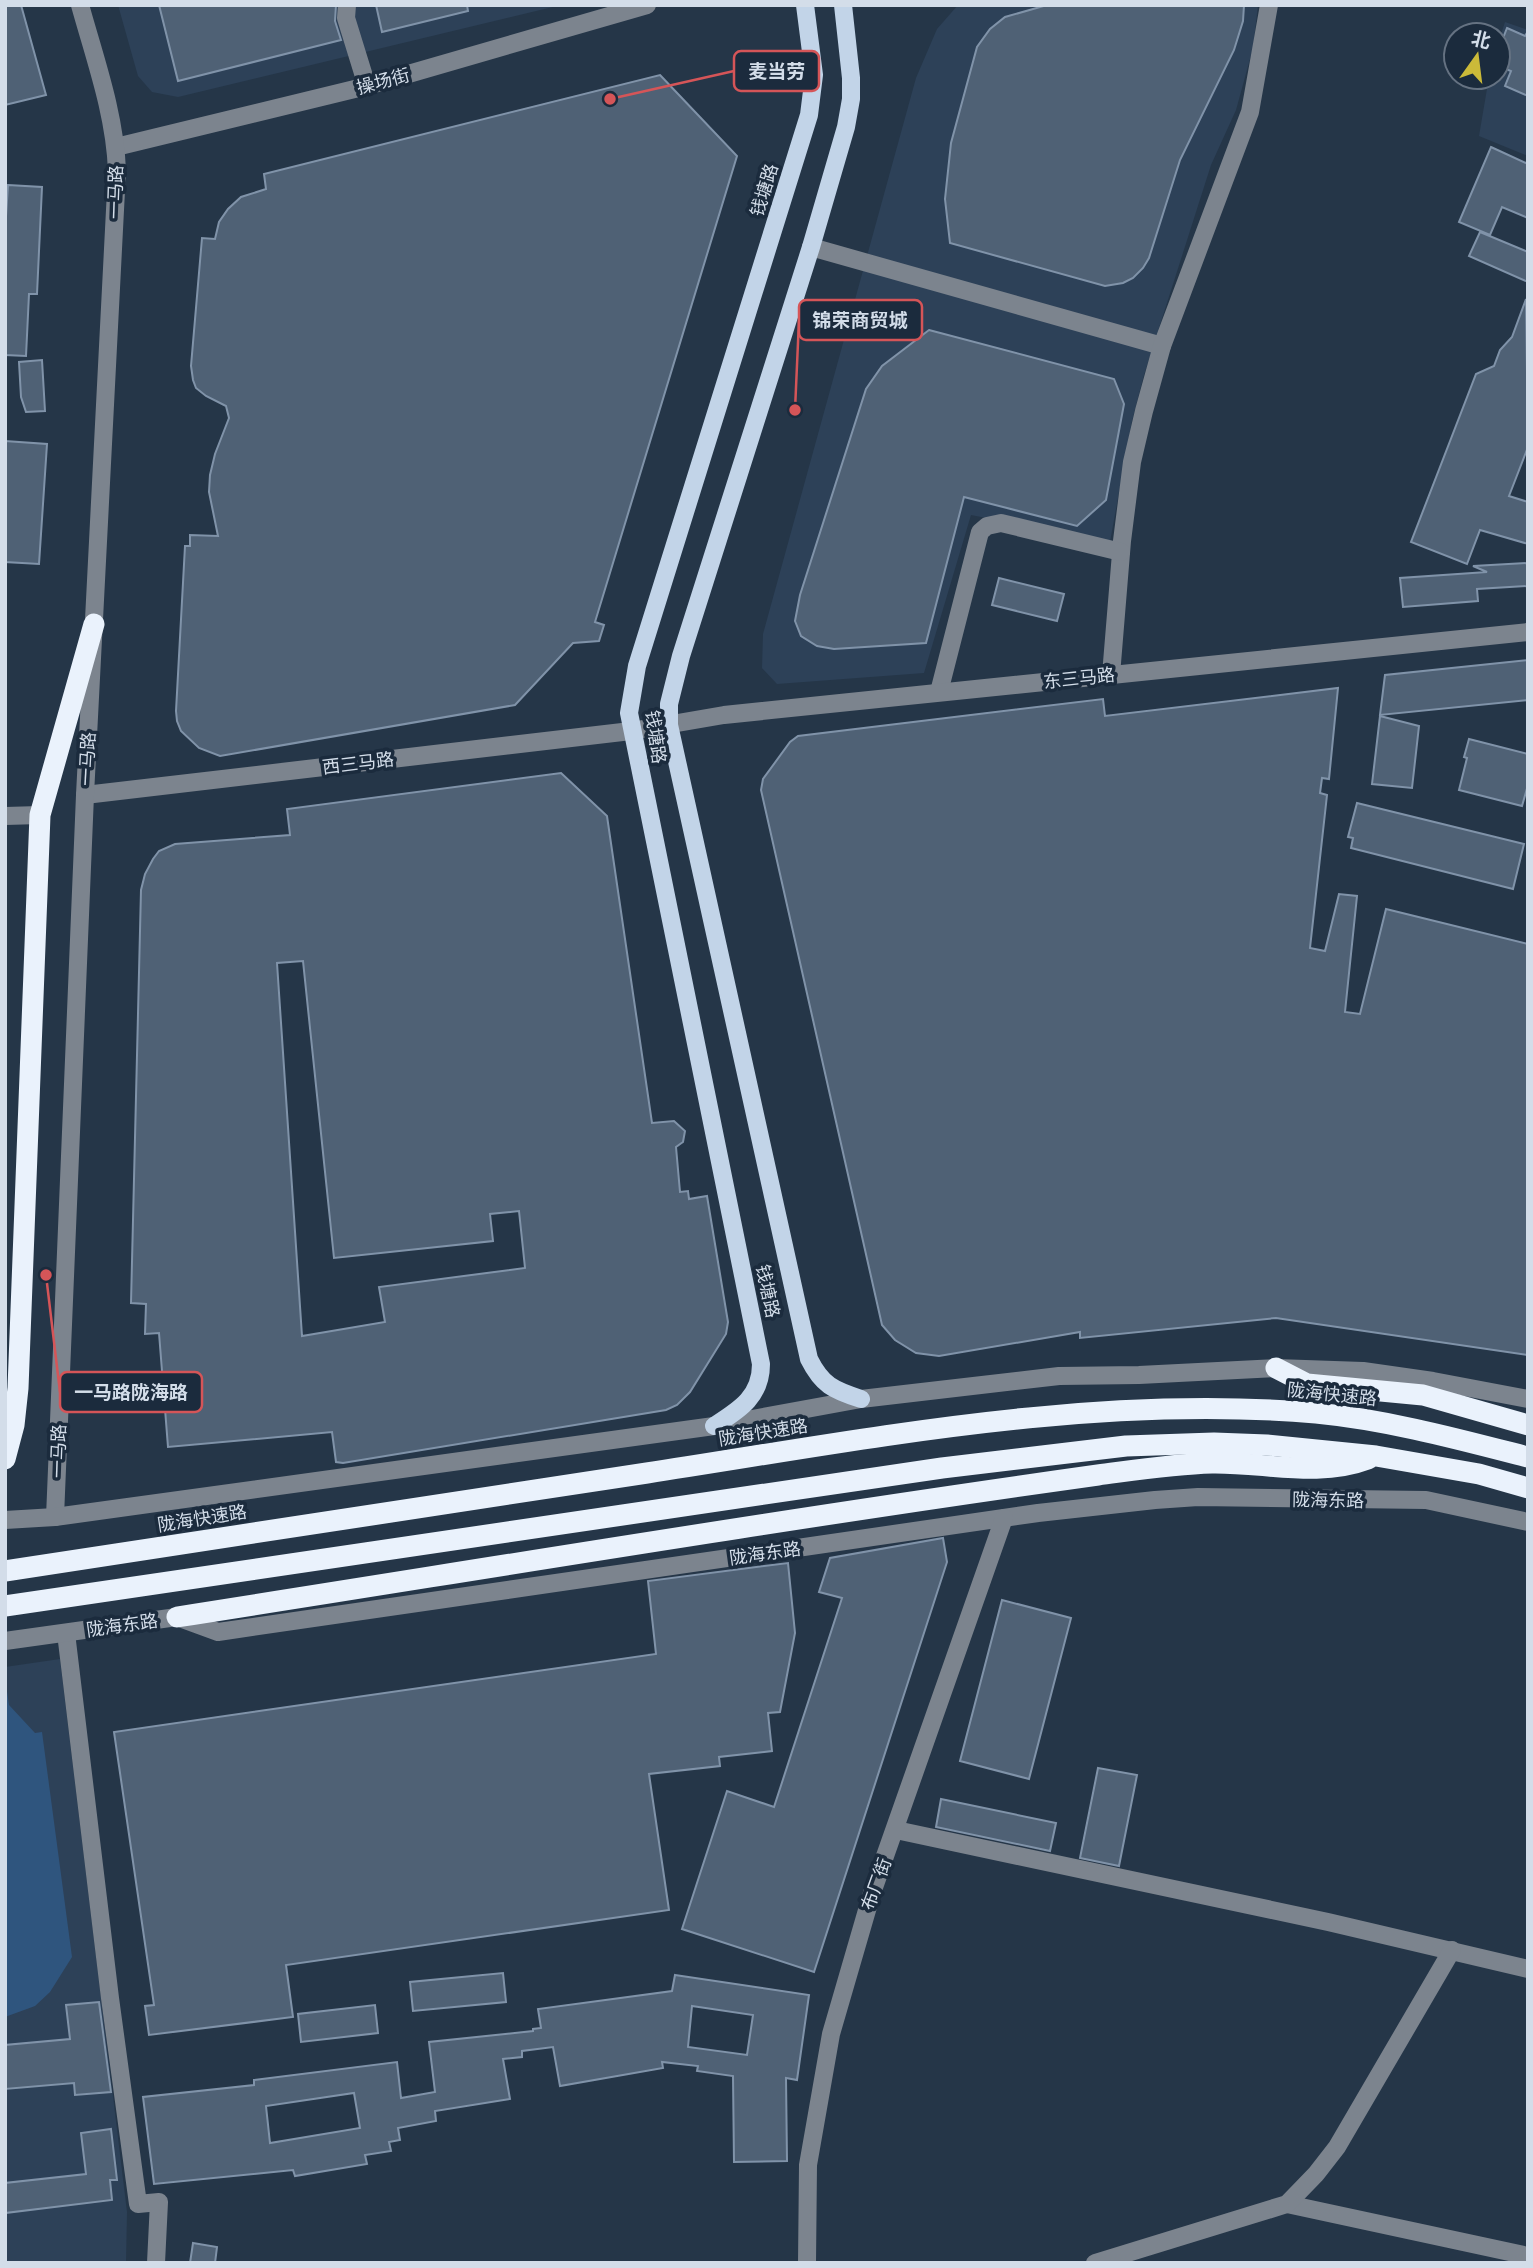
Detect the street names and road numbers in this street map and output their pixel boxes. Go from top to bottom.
street label: 操场街 [354,63,412,99]
street label: 钱塘路 [745,161,783,219]
street label: 一马路 [103,165,127,219]
street label: 东三马路 [1042,663,1116,693]
street label: 钱塘路 [641,709,671,765]
street label: 一马路 [74,731,100,787]
street label: 西三马路 [321,747,395,779]
street label: 钱塘路 [751,1262,785,1320]
street label: 陇海快速路 [1286,1378,1378,1410]
street label: 陇海快速路 [717,1414,809,1450]
street label: 一马路 [46,1424,70,1478]
street label: 陇海东路 [1292,1488,1364,1512]
street label: 陇海快速路 [156,1500,248,1536]
street label: 陇海东路 [728,1537,802,1569]
street label: 陇海东路 [85,1609,159,1641]
street label: 布厂街 [856,1855,896,1913]

